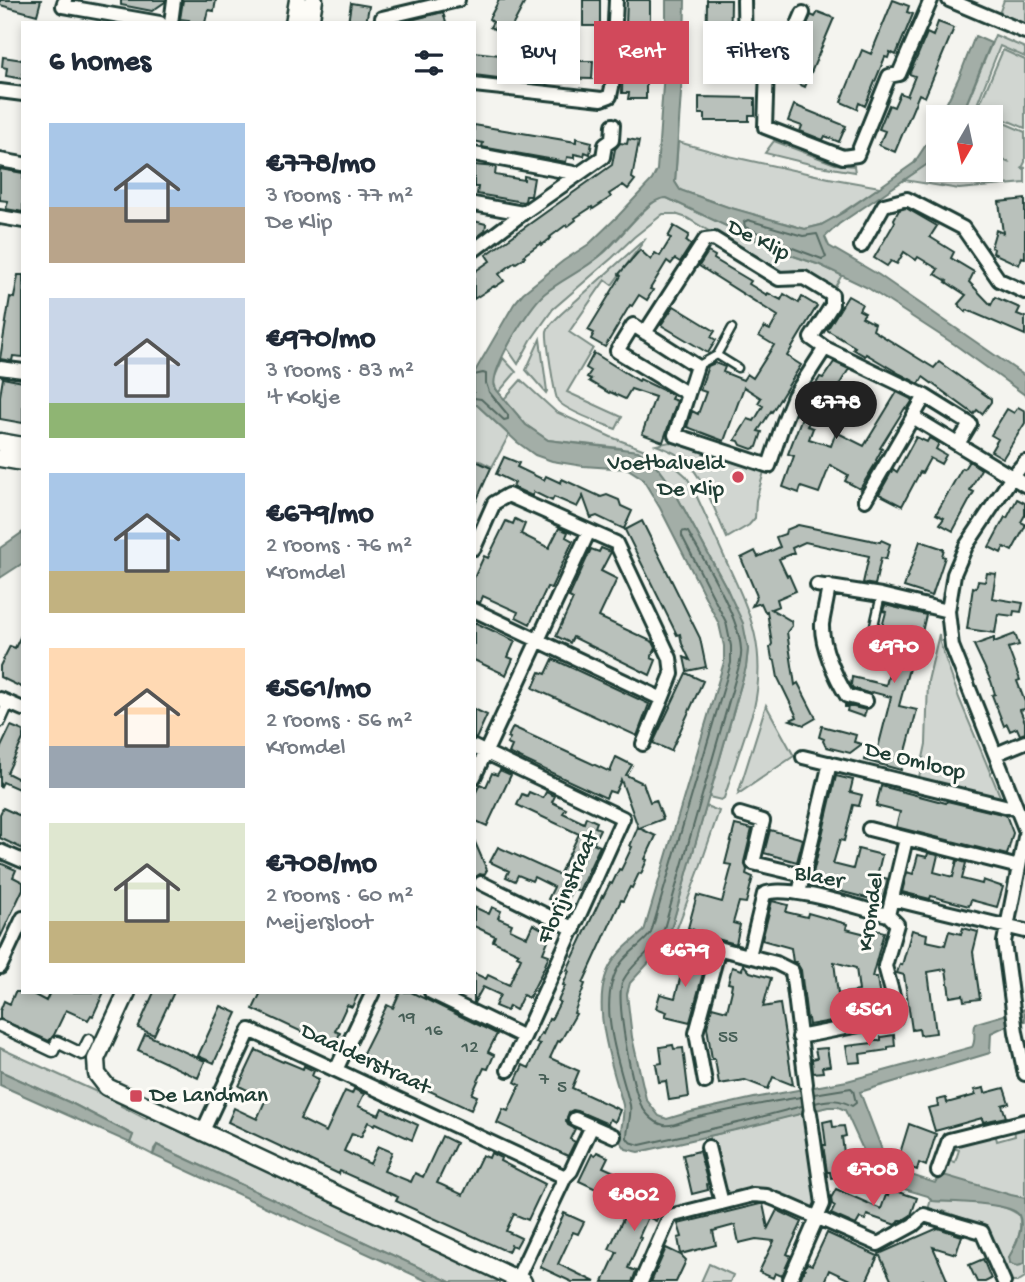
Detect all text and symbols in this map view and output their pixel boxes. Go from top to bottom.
chip: Buy [497,21,580,84]
chip: Rent [594,21,689,84]
chip: Filters [703,21,813,84]
icon: filters [410,44,448,82]
text: 6 homes [49,46,151,81]
north arrow [926,105,1003,182]
map controls [926,105,1003,182]
text: €778/mo [266,148,376,183]
icon: home [105,151,189,235]
text: 3 rooms · 77 m² [266,183,413,210]
text: De Klip [266,210,332,237]
street label: De Klip [721,213,794,268]
text: €970/mo [266,323,376,358]
icon: home [105,326,189,410]
text: 3 rooms · 83 m² [266,358,414,385]
pin: €778 [795,382,877,441]
text: 't Kokje [266,385,340,412]
text: €778 [811,390,861,417]
place label: Voetbalveld De Klip [606,451,726,504]
marker: Voetbalveld De Klip [730,469,746,485]
text: €679/mo [266,498,374,533]
icon: home [105,501,189,585]
text: 2 rooms · 76 m² [266,533,412,560]
text: Kromdel [266,560,346,587]
pin: €970 [853,626,935,685]
text: €970 [869,634,919,661]
text: €561/mo [266,673,371,708]
icon: home [105,676,189,760]
text: 2 rooms · 56 m² [266,708,412,735]
text: Kromdel [266,735,346,762]
street label: De Omloop [860,736,968,788]
street label: Florijnstraat [532,826,606,949]
text: €708/mo [266,848,377,883]
icon: home [105,851,189,935]
street label: Blaer [791,860,848,896]
street label: Kromdel [853,871,891,953]
text: 2 rooms · 60 m² [266,883,413,910]
text: Meijersloot [266,910,372,937]
pin: €679 [644,930,726,989]
text: €679 [661,938,709,965]
pin: €561 [828,988,910,1048]
text: €561 [846,997,892,1024]
house number: 19 [397,1007,416,1030]
street label: Daalderstraat [294,1017,436,1103]
house number: 16 [424,1020,443,1043]
house number: 55 [718,1027,738,1050]
house number: 12 [461,1037,479,1060]
house number: 7 [538,1069,550,1092]
house number: 5 [557,1077,567,1100]
place label: De Landman [148,1083,268,1110]
marker: De Landman [128,1088,144,1104]
pin: €708 [832,1148,914,1208]
text: €708 [847,1157,899,1184]
pin: €802 [593,1174,675,1233]
text: €802 [609,1182,659,1209]

